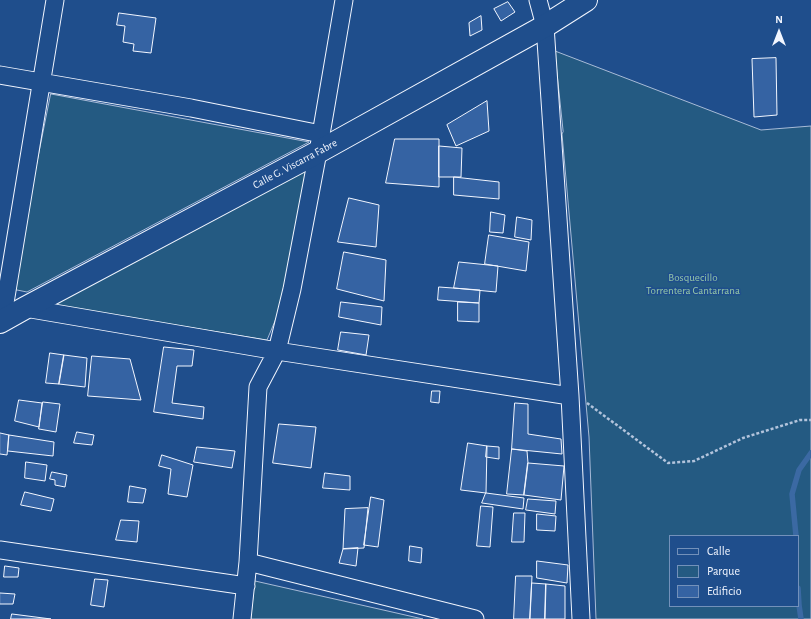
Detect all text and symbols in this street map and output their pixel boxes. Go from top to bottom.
north arrow [759,12,799,52]
text: N [775,14,783,25]
street label: Calle G. Viscarra Fabre [251,136,339,192]
park label: Bosquecillo Torrentera Cantarrana [646,271,740,297]
legend [669,535,799,607]
text: Calle [707,545,730,557]
text: Parque [707,565,740,577]
text: Edificio [707,585,742,597]

